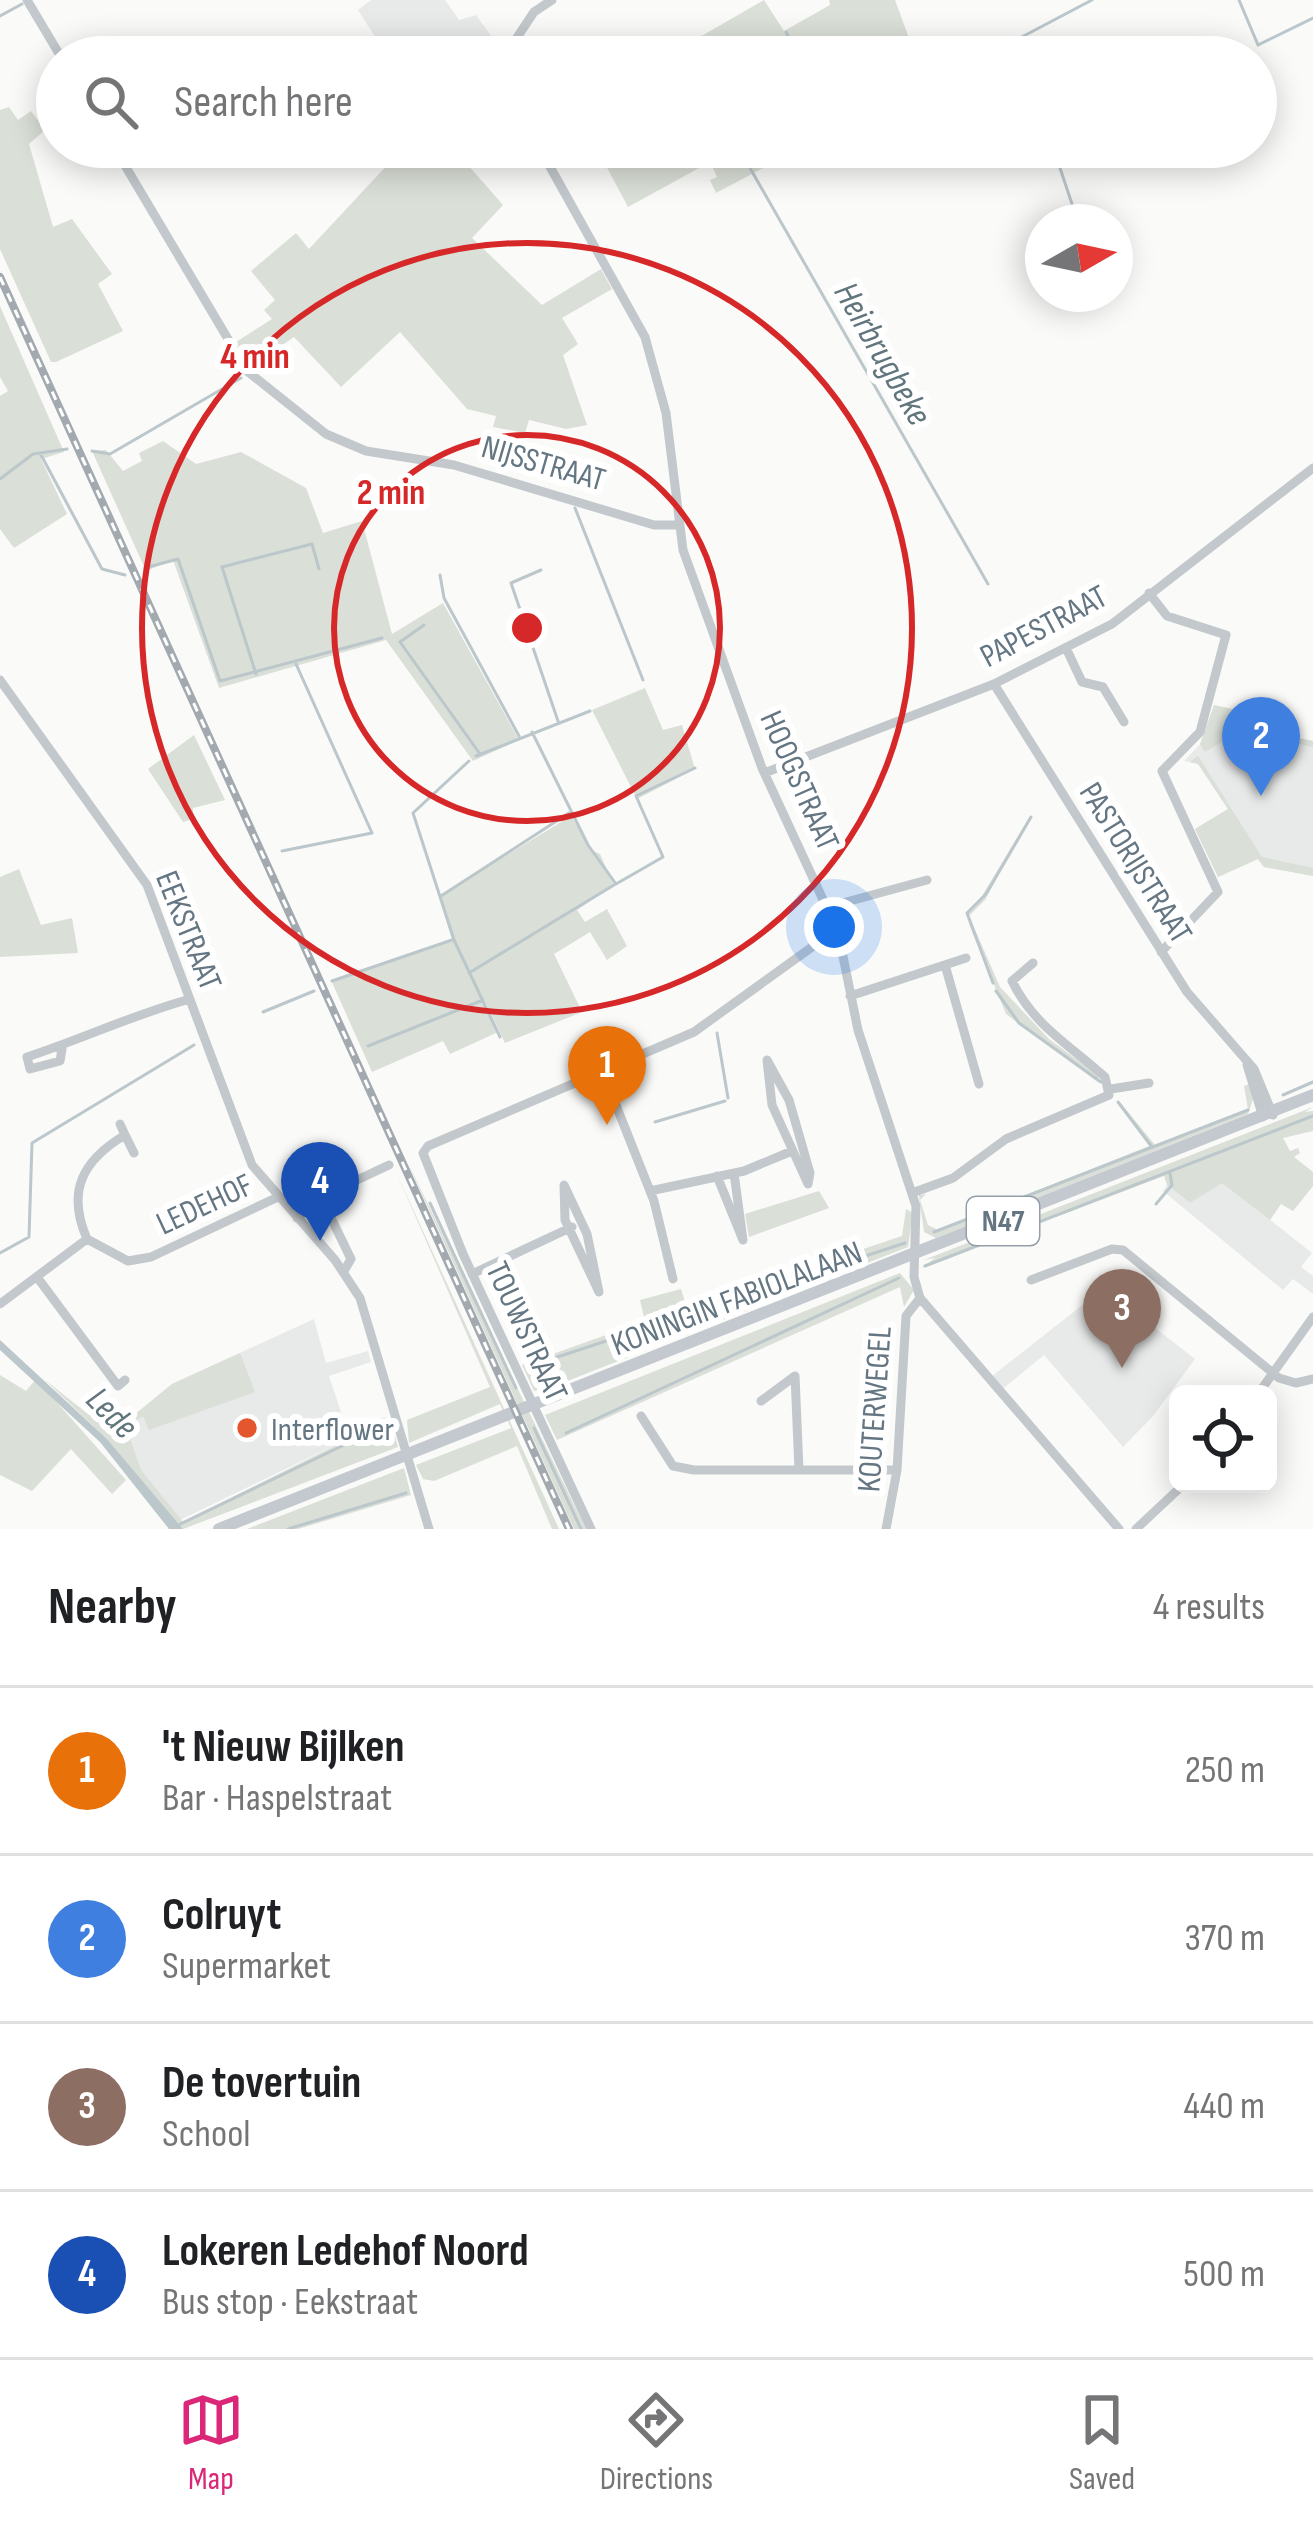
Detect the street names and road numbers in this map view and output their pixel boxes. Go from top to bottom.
street label: NIJSSTRAAT [477,427,610,501]
street label: PAPESTRAAT [974,577,1114,677]
street label: HOOGSTRAAT [751,705,848,857]
street label: PASTORIJSTRAAT [1070,775,1200,951]
street label: EEKSTRAAT [146,865,230,996]
street label: LEDEHOF [150,1165,259,1244]
road number: N47 [967,1197,1039,1245]
street label: KONINGIN FABIOLALAAN [606,1233,868,1365]
street label: TOUWSTRAAT [476,1255,576,1408]
street label: KOUTERWEGEL [849,1325,901,1493]

